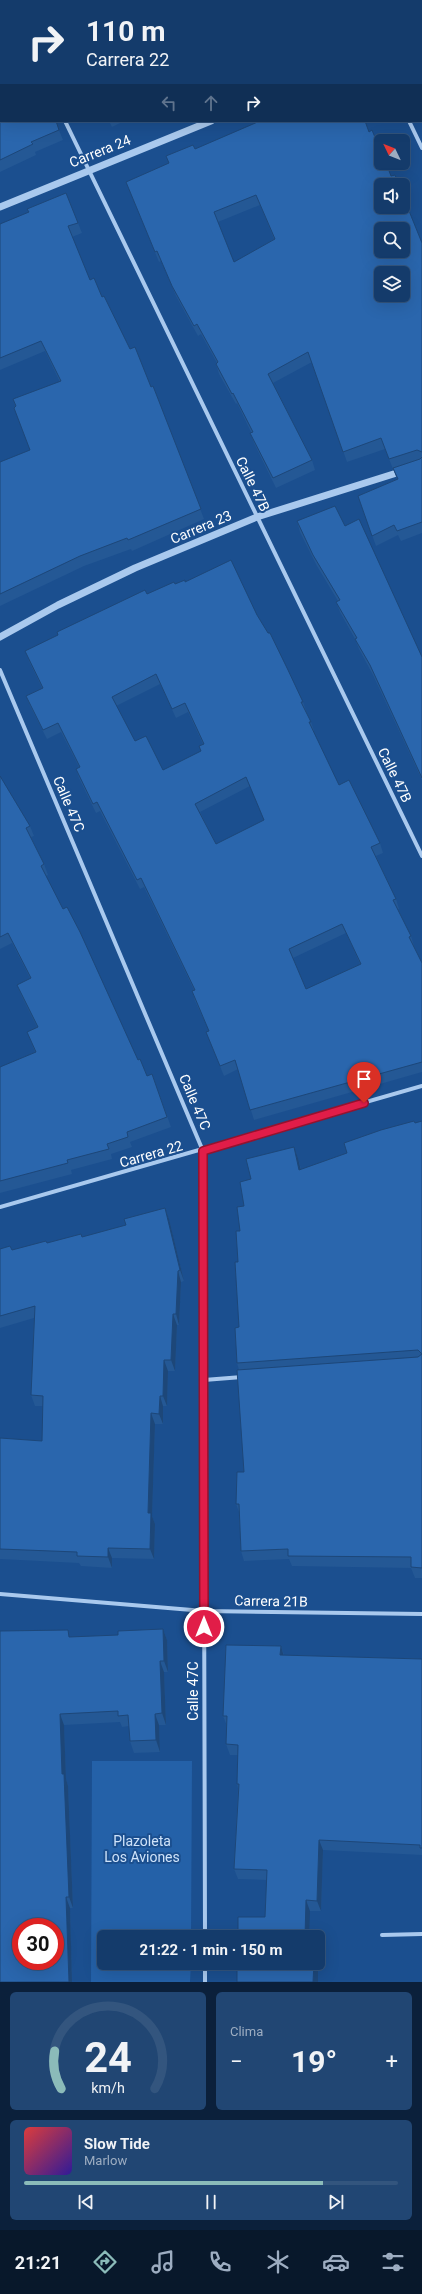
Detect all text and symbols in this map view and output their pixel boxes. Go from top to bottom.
text: 110 m [86,15,165,48]
icon: right [20,16,72,68]
text: Carrera 22 [86,49,169,70]
icon: left [158,92,180,114]
icon: ahead [200,92,222,114]
icon: right [242,92,264,114]
street label: Carrera 24 [67,131,133,171]
north arrow [374,134,410,170]
map controls [374,134,410,302]
button: sound [374,178,410,214]
button: search [374,222,410,258]
button: layers [374,266,410,302]
street label: Calle 47B [233,454,273,514]
street label: Carrera 23 [168,507,234,547]
street label: Calle 47B [375,745,415,805]
street label: Calle 47C [50,774,88,834]
pin [347,1062,381,1103]
icon: arrive [353,1068,375,1090]
street label: Calle 47C [176,1072,214,1132]
street label: Carrera 22 [118,1137,184,1171]
street label: Carrera 21B [234,1592,308,1610]
position arrow [183,1606,225,1648]
street label: Calle 47C [185,1661,201,1721]
park label: Plazoleta Los Aviones [104,1833,180,1865]
speed limit sign: 30 [12,1918,64,1970]
text: 21:22 · 1 min · 150 m [140,1941,282,1959]
text: Clima [230,2024,263,2039]
text: 24 [84,2033,132,2082]
text: 19° [291,2044,337,2079]
text: − [230,2049,243,2074]
text: + [386,2049,398,2074]
text: km/h [91,2080,125,2096]
text: Slow Tide [84,2135,150,2153]
text: Marlow [84,2153,127,2168]
icon: previous [75,2191,97,2213]
icon: pause [200,2191,222,2213]
icon: next [325,2191,347,2213]
icon: directions [91,2248,119,2276]
icon: music [149,2248,177,2276]
icon: phone [206,2248,234,2276]
icon: climate [264,2248,292,2276]
icon: car [322,2248,350,2276]
icon: filters [379,2248,407,2276]
text: 21:21 [15,2252,61,2273]

